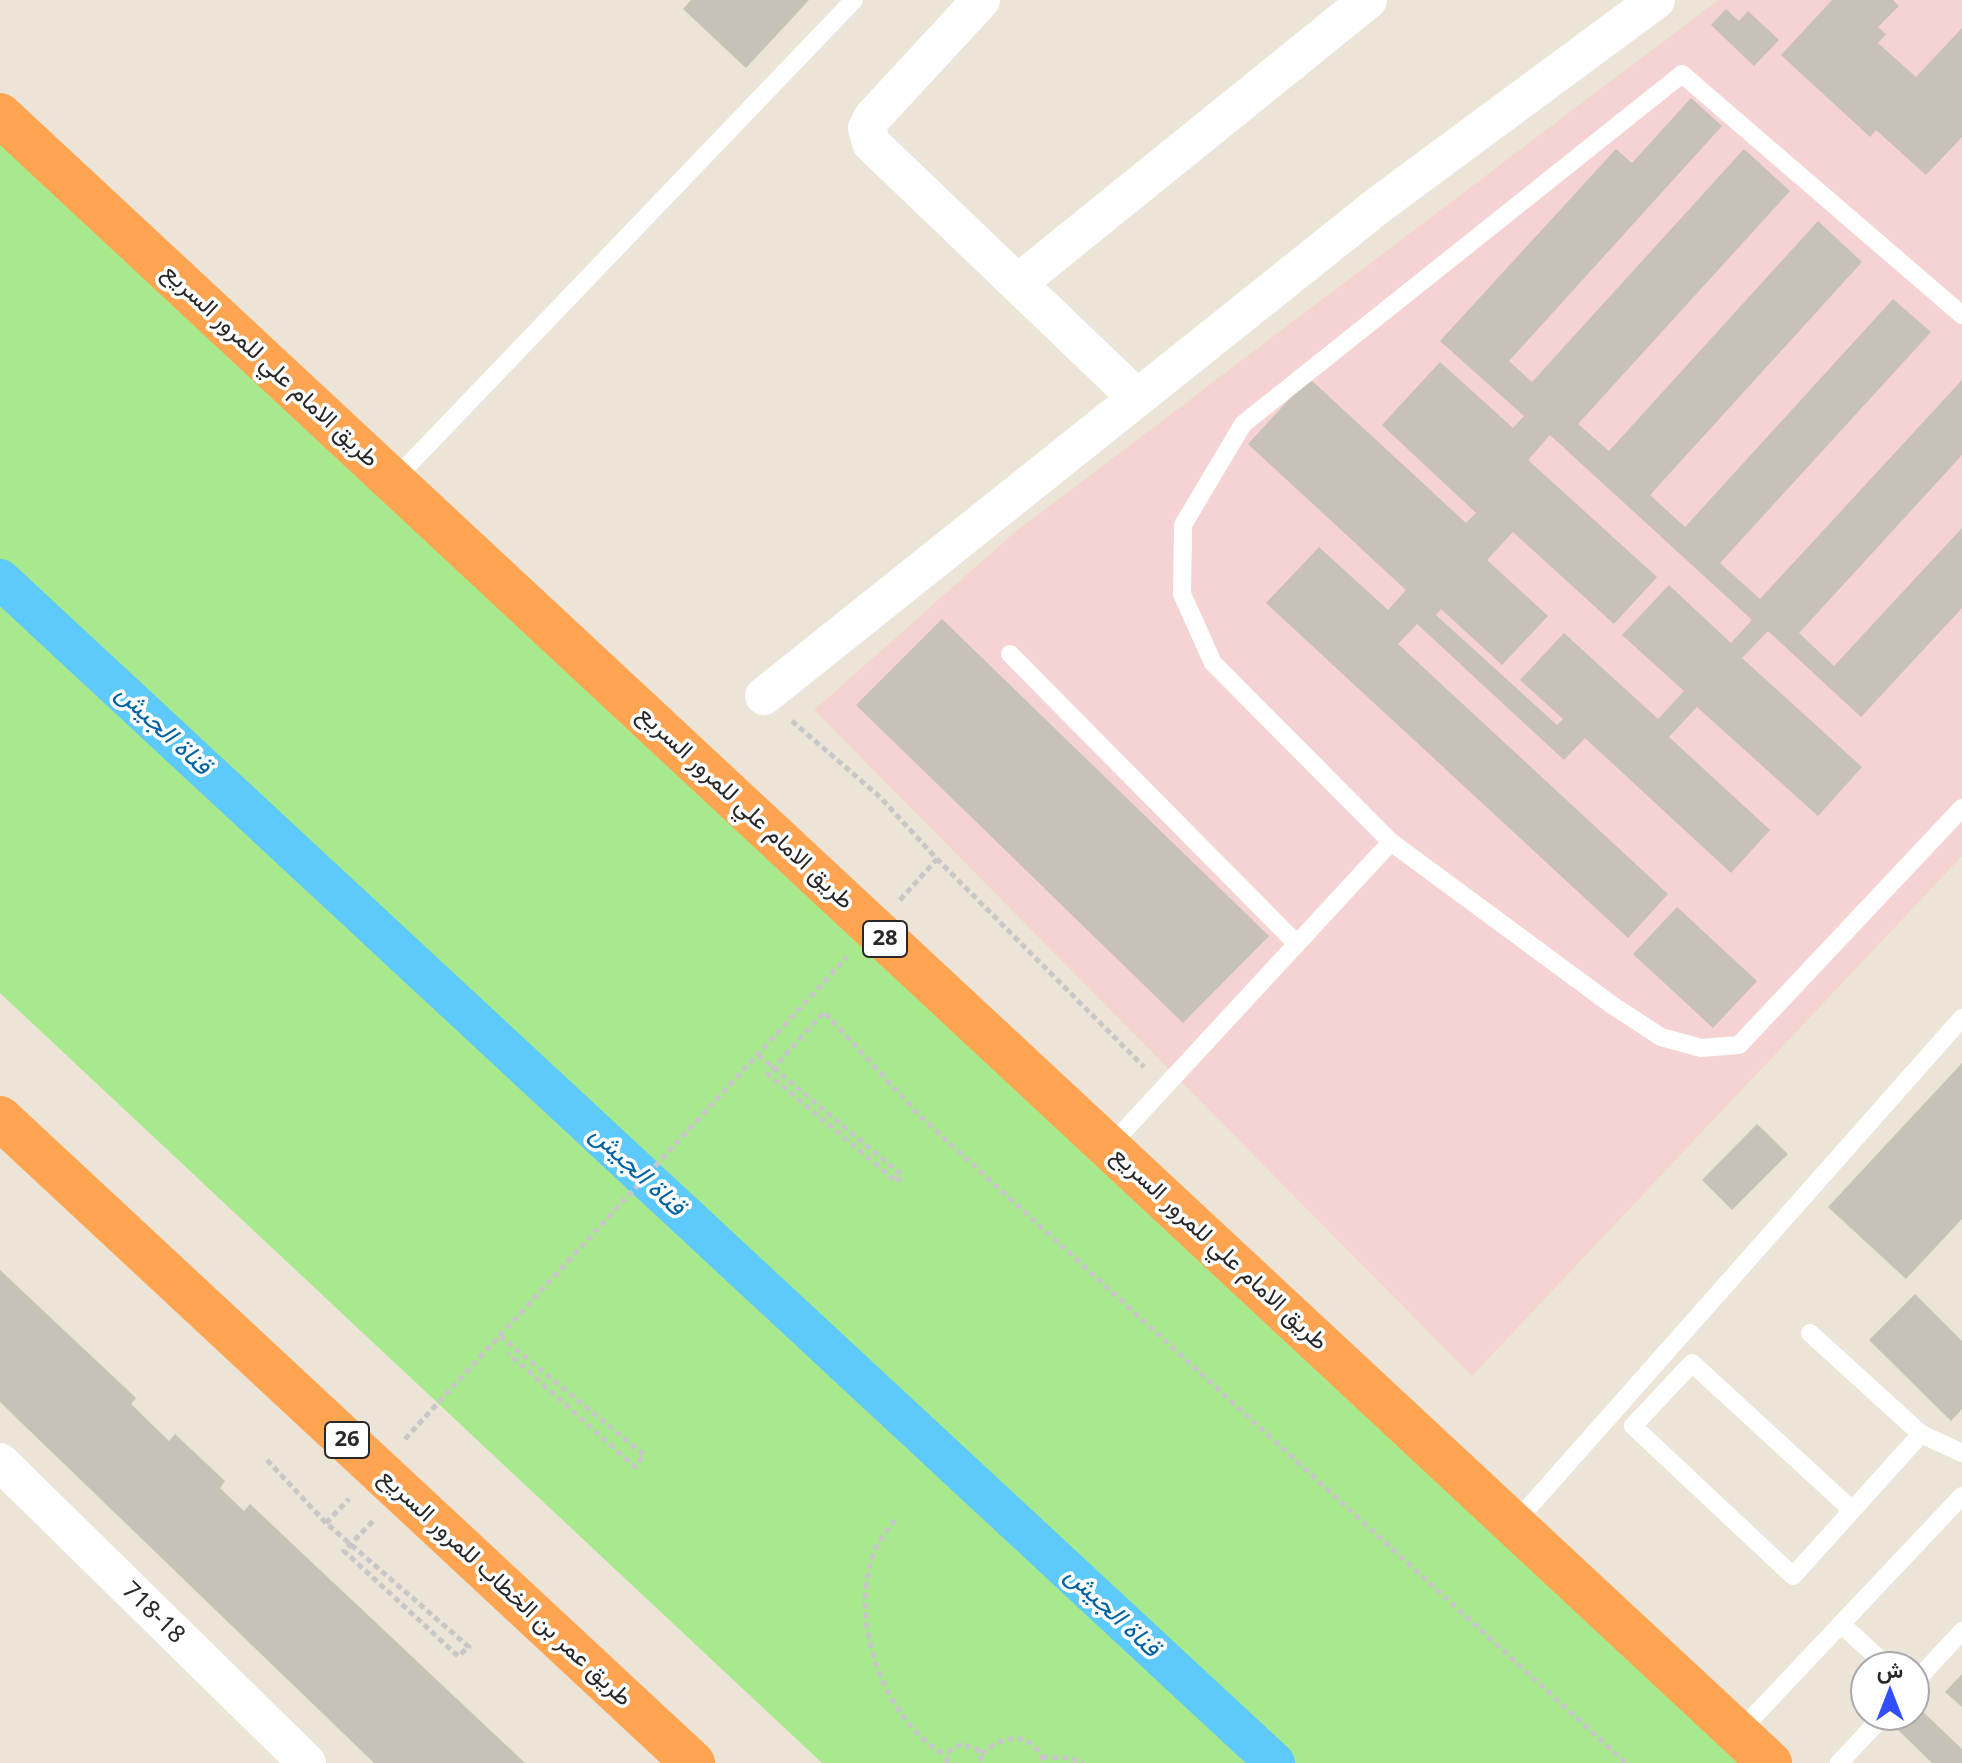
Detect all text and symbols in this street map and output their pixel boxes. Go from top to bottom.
street label: طريق الامام علي للمرور السريع [156,258,384,474]
water label: قناة الجيش [109,678,217,782]
street label: طريق الامام علي للمرور السريع [631,700,859,916]
road number: 28 [863,921,907,957]
water label: قناة الجيش [583,1119,691,1223]
street label: طريق الامام علي للمرور السريع [1105,1141,1333,1357]
road number: 26 [325,1422,369,1458]
street label: طريق عمر بن الخطاب للمرور السريع [372,1463,638,1713]
water label: قناة الجيش [1058,1560,1166,1664]
street label: 718-18 [116,1576,190,1650]
north arrow [1850,1651,1930,1731]
text: ش [1877,1654,1903,1684]

